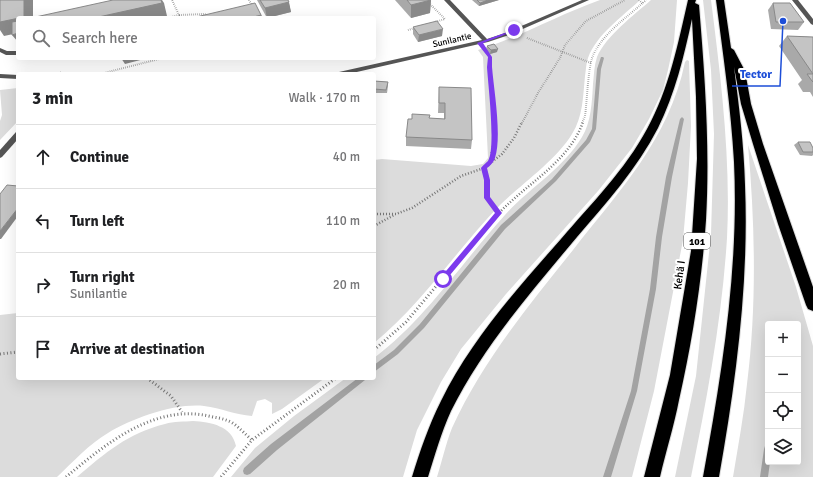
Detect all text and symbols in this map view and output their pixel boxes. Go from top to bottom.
search box [16,16,376,60]
route end [505,21,523,39]
icon: search [30,27,52,49]
text: Search here [62,29,138,47]
street label: Sunilantie [432,31,473,50]
callout: Tector [732,62,780,86]
text: Tector [740,67,772,82]
text: 3 min [32,88,73,109]
text: Walk · 170 m [289,90,360,106]
icon: ahead [32,146,54,168]
text: Continue [70,148,129,166]
text: 40 m [333,149,360,165]
icon: left [32,210,54,232]
text: Turn left [70,212,124,230]
text: 110 m [326,213,360,229]
road number: 101 [684,233,710,249]
street label: Kehä I [671,260,688,290]
text: Turn right [70,268,135,286]
route start [434,270,452,288]
icon: right [32,274,54,296]
text: 20 m [333,277,360,293]
text: Sunilantie [70,286,127,302]
map controls [765,321,801,465]
button: + [765,321,801,357]
icon: arrive [32,338,54,360]
text: Arrive at destination [70,340,205,358]
button: − [765,357,801,393]
button: locate [765,393,801,429]
button: layers [765,429,801,465]

